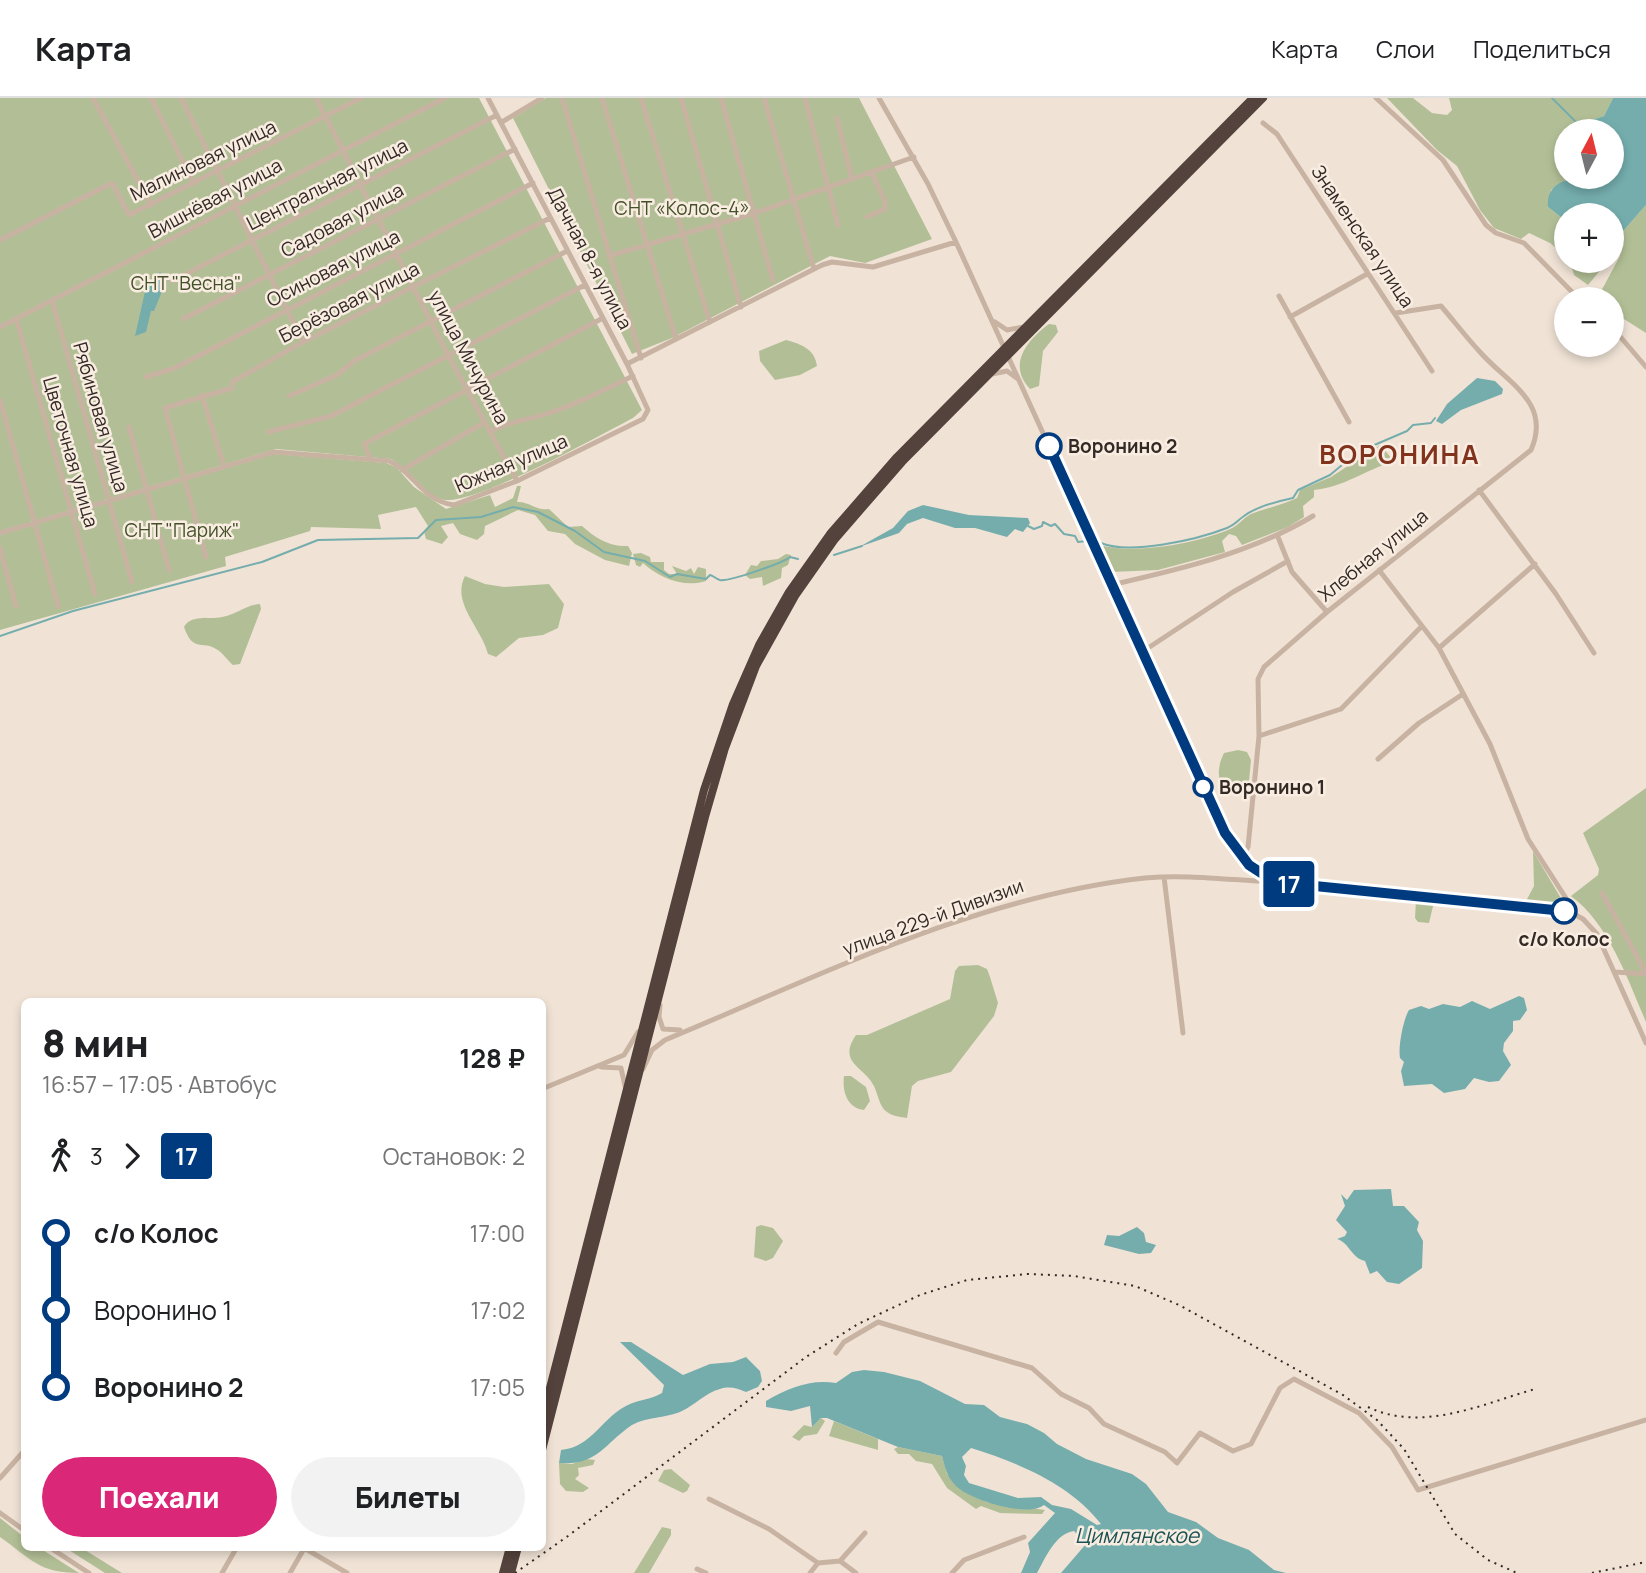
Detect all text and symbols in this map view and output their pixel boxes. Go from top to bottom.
text: Карта [35,26,132,71]
text: Карта [1271,32,1338,65]
text: Слои [1376,32,1435,65]
text: Поделиться [1473,32,1611,65]
street label: Малиновая улица [126,113,280,207]
north arrow [1554,119,1624,189]
map controls [1554,119,1624,357]
street label: Центральная улица [242,132,412,236]
street label: Вишнёвая улица [144,152,286,244]
street label: Знаменская улица [1306,159,1420,313]
street label: Садовая улица [276,177,408,263]
street label: Дачная 8-я улица [541,182,639,334]
park label: СНТ «Колос-4» [614,195,750,221]
button: + [1554,203,1624,273]
street label: Осиновая улица [262,223,404,313]
street label: Берёзовая улица [274,255,424,349]
park label: СНТ "Весна" [131,270,241,296]
street label: улица Мичурина [423,285,515,429]
button: − [1554,287,1624,357]
street label: Рябиновая улица [67,339,135,495]
street label: Цветочная улица [37,374,105,530]
street label: Южная улица [451,428,571,498]
marker: Воронино 2 [1036,433,1062,459]
place label: Воронино 2 [1068,433,1177,459]
district label: ВОРОНИНА [1319,436,1481,472]
street label: Хлебная улица [1313,503,1433,607]
park label: СНТ "Париж" [124,517,240,543]
place label: Воронино 1 [1219,774,1325,800]
marker: Воронино 1 [1193,777,1213,797]
line badge: 17 [1258,861,1320,907]
text: 17 [1277,867,1301,900]
street label: улица 229-й Дивизии [839,872,1027,962]
marker: с/о Колос [1551,898,1577,924]
place label: с/о Колос [1518,926,1610,952]
text: 8 мин [42,1016,149,1068]
text: 128 ₽ [459,1040,525,1076]
text: 16:57 – 17:05 · Автобус [42,1068,277,1100]
icon: walk [42,1137,80,1175]
icon: forward [113,1137,151,1175]
text: 17 [175,1139,198,1172]
text: 3 [90,1140,103,1172]
text: Остановок: 2 [383,1140,525,1172]
text: с/о Колос [94,1215,219,1251]
text: 17:00 [470,1217,525,1249]
text: Воронино 1 [94,1292,232,1328]
text: 17:02 [470,1294,525,1326]
text: Воронино 2 [94,1369,244,1405]
text: 17:05 [470,1371,525,1403]
button: Поехали [42,1457,277,1537]
button: Билеты [291,1457,525,1537]
water label: Цимлянское [1075,1521,1201,1549]

